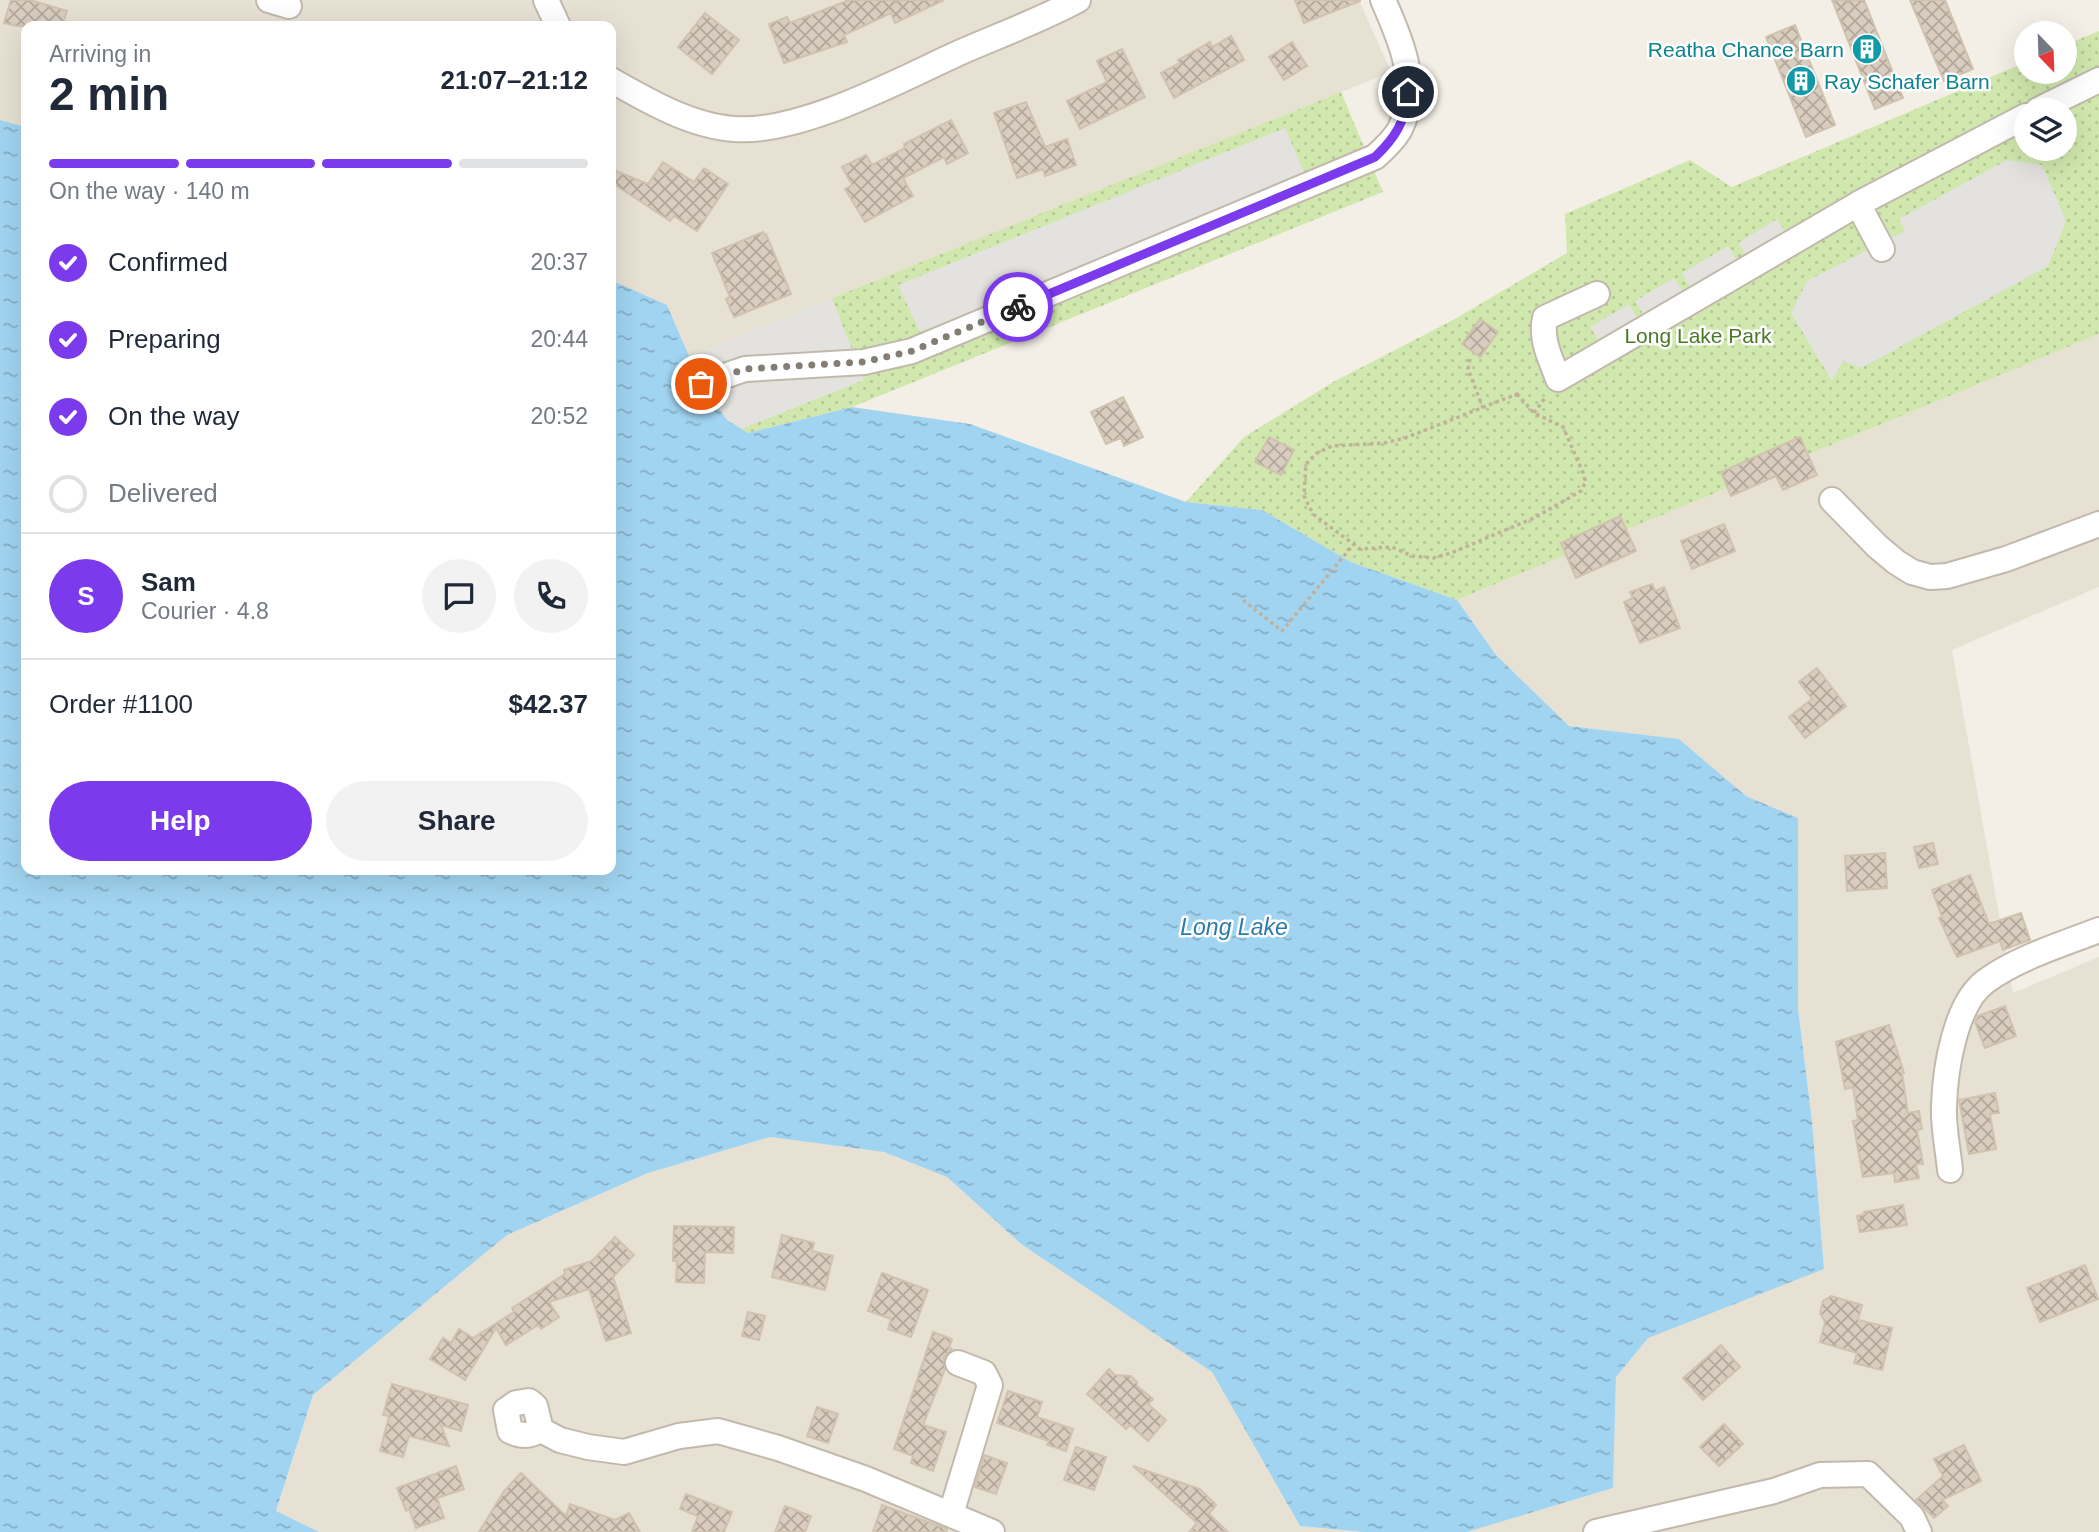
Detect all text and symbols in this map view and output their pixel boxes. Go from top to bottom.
north arrow [2014,21,2077,84]
map controls [2014,21,2077,161]
building icon: Reatha Chance Barn [1850,32,1884,66]
place label: Reatha Chance Barn [1648,38,1844,61]
text: Arriving in [49,41,151,67]
pin [1378,62,1438,122]
building icon: Ray Schafer Barn [1784,64,1818,98]
text: 21:07–21:12 [441,65,588,95]
text: 2 min [49,68,169,120]
place label: Ray Schafer Barn [1824,70,1990,93]
icon: home [1389,73,1427,111]
button: layers [2014,98,2077,161]
text: On the way · 140 m [49,178,250,204]
icon: check [49,244,87,282]
text: Confirmed [108,247,228,277]
text: 20:37 [530,249,588,275]
courier [983,272,1053,342]
icon: bike [999,288,1037,326]
icon: check [49,321,87,359]
text: Preparing [108,324,221,354]
park label: Long Lake Park [1624,324,1772,347]
text: 20:44 [530,326,588,352]
pin [671,354,731,414]
icon: bag [682,365,720,403]
icon: check [49,398,87,436]
text: On the way [108,401,240,431]
text: 20:52 [530,403,588,429]
text: Delivered [108,478,218,508]
button: chat [422,559,496,633]
button: phone [514,559,588,633]
text: Sam [141,567,196,597]
text: S [77,581,95,611]
text: Courier · 4.8 [141,598,269,624]
text: Order #1100 [49,689,193,719]
text: $42.37 [508,689,588,719]
button: Help [49,781,312,861]
button: Share [326,781,588,861]
water label: Long Lake [1180,914,1288,940]

